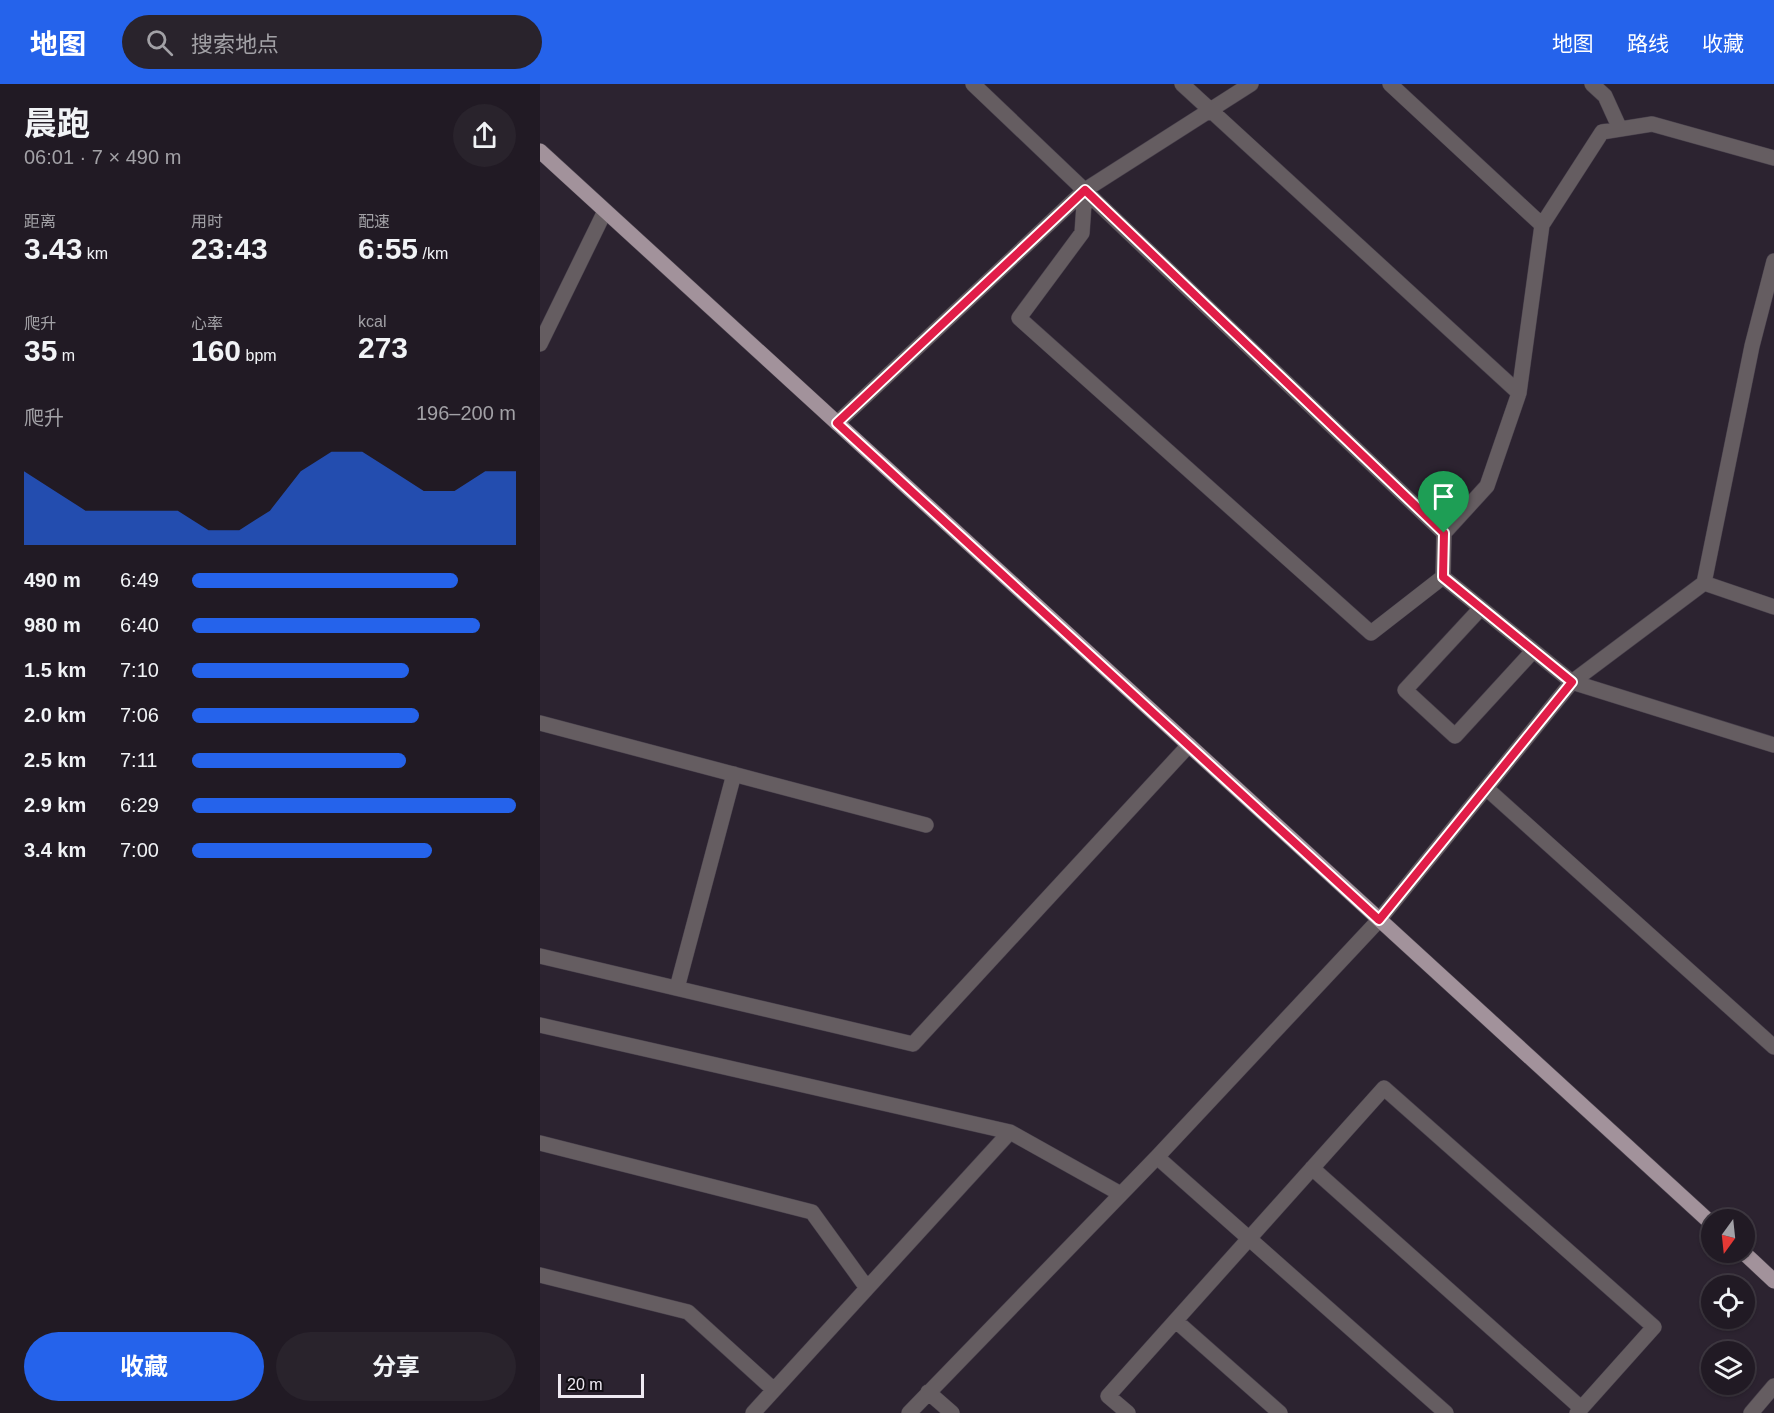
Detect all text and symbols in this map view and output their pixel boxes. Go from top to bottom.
search box [122,15,542,69]
icon: search [143,26,176,59]
text: 地图 [30,29,86,60]
text: 搜索地点 [191,32,279,57]
text: 地图 [1552,32,1594,55]
text: 路线 [1627,32,1669,55]
text: 收藏 [1702,32,1744,55]
button: share [453,104,516,167]
text: 晨跑 [24,105,90,142]
text: 06:01 · 7 × 490 m [24,146,181,168]
text: 距离 [24,213,56,230]
text: 用时 [191,213,223,230]
text: 配速 [358,213,390,230]
text: 3.43 [24,232,82,265]
text: 23:43 [191,232,268,265]
text: 6:55 [358,232,418,265]
text: km [82,245,108,262]
text: /km [418,245,448,262]
text: kcal [358,313,386,330]
text: 爬升 [24,315,56,332]
text: 心率 [191,315,223,332]
text: 273 [358,331,408,364]
text: 35 [24,334,57,367]
text: 160 [191,334,241,367]
text: m [57,347,75,364]
text: bpm [241,347,277,364]
text: 196–200 m [416,402,516,424]
text: 爬升 [24,407,64,429]
pin [1418,471,1469,533]
icon: arrive [1427,480,1460,513]
text: 490 m [24,569,81,591]
text: 6:49 [120,569,159,591]
text: 980 m [24,614,81,636]
text: 6:40 [120,614,159,636]
text: 1.5 km [24,659,86,681]
text: 7:10 [120,659,159,681]
text: 2.0 km [24,704,86,726]
text: 7:06 [120,704,159,726]
text: 2.5 km [24,749,86,771]
text: 7:11 [120,749,157,771]
text: 2.9 km [24,794,86,816]
text: 6:29 [120,794,159,816]
text: 3.4 km [24,839,86,861]
text: 7:00 [120,839,159,861]
north arrow [1701,1209,1755,1263]
map controls [1701,1209,1755,1395]
button: locate [1701,1275,1755,1329]
button: 收藏 [24,1332,264,1401]
button: 分享 [276,1332,516,1401]
button: layers [1701,1341,1755,1395]
scale bar [558,1371,644,1398]
text: 20 m [567,1376,603,1393]

